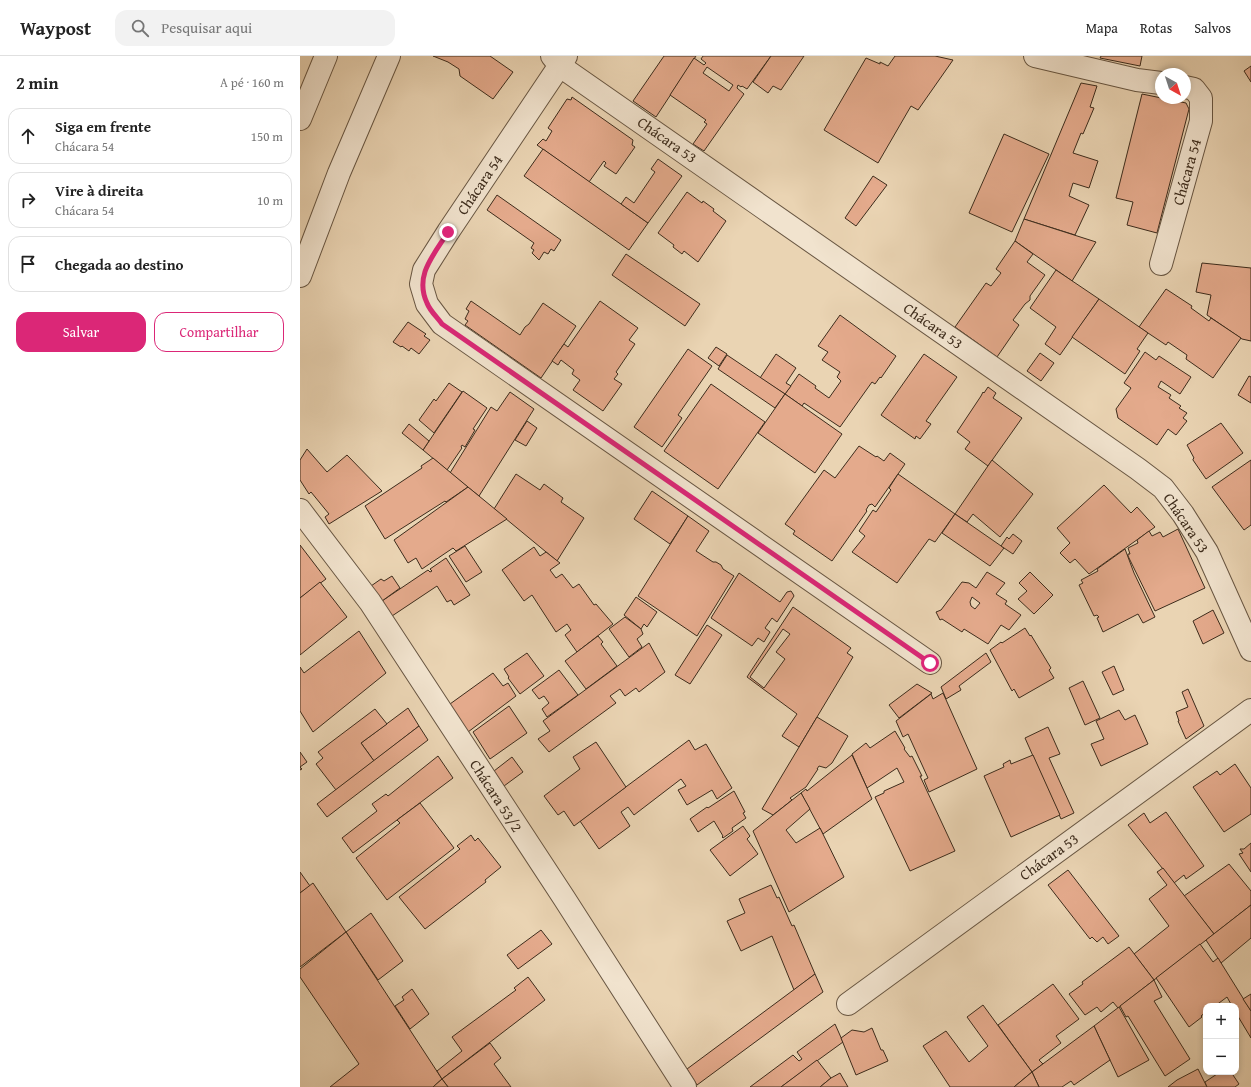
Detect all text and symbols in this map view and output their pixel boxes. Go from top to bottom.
search box [115,10,395,46]
text: Waypost [20,14,91,42]
icon: search [129,17,151,39]
text: Pesquisar aqui [161,17,252,38]
text: Mapa [1086,18,1118,38]
text: Rotas [1140,18,1172,38]
text: Salvos [1194,18,1231,38]
north arrow [1155,68,1191,104]
text: 2 min [16,70,58,95]
text: A pé · 160 m [220,73,284,92]
street label: Chácara 53 [633,111,701,168]
text: Siga em frente [55,116,151,137]
icon: ahead [17,125,39,147]
text: 150 m [251,127,283,146]
street label: Chácara 54 [1167,136,1206,208]
text: Chácara 54 [55,137,114,156]
street label: Chácara 54 [452,151,507,219]
text: Vire à direita [55,180,143,201]
icon: right [17,189,39,211]
text: 10 m [257,191,283,210]
text: Chácara 54 [55,201,114,220]
route end [439,223,457,241]
icon: arrive [17,253,39,275]
text: Chegada ao destino [55,254,183,275]
street label: Chácara 53 [899,297,967,354]
button: Salvar [16,312,146,352]
button: Compartilhar [154,312,284,352]
street label: Chácara 53 [1159,489,1214,557]
route start [921,654,939,672]
street label: Chácara 53/2 [465,755,528,836]
street label: Chácara 53 [1015,828,1082,885]
map controls [1203,1003,1239,1075]
button: + [1203,1003,1239,1039]
button: − [1203,1039,1239,1075]

